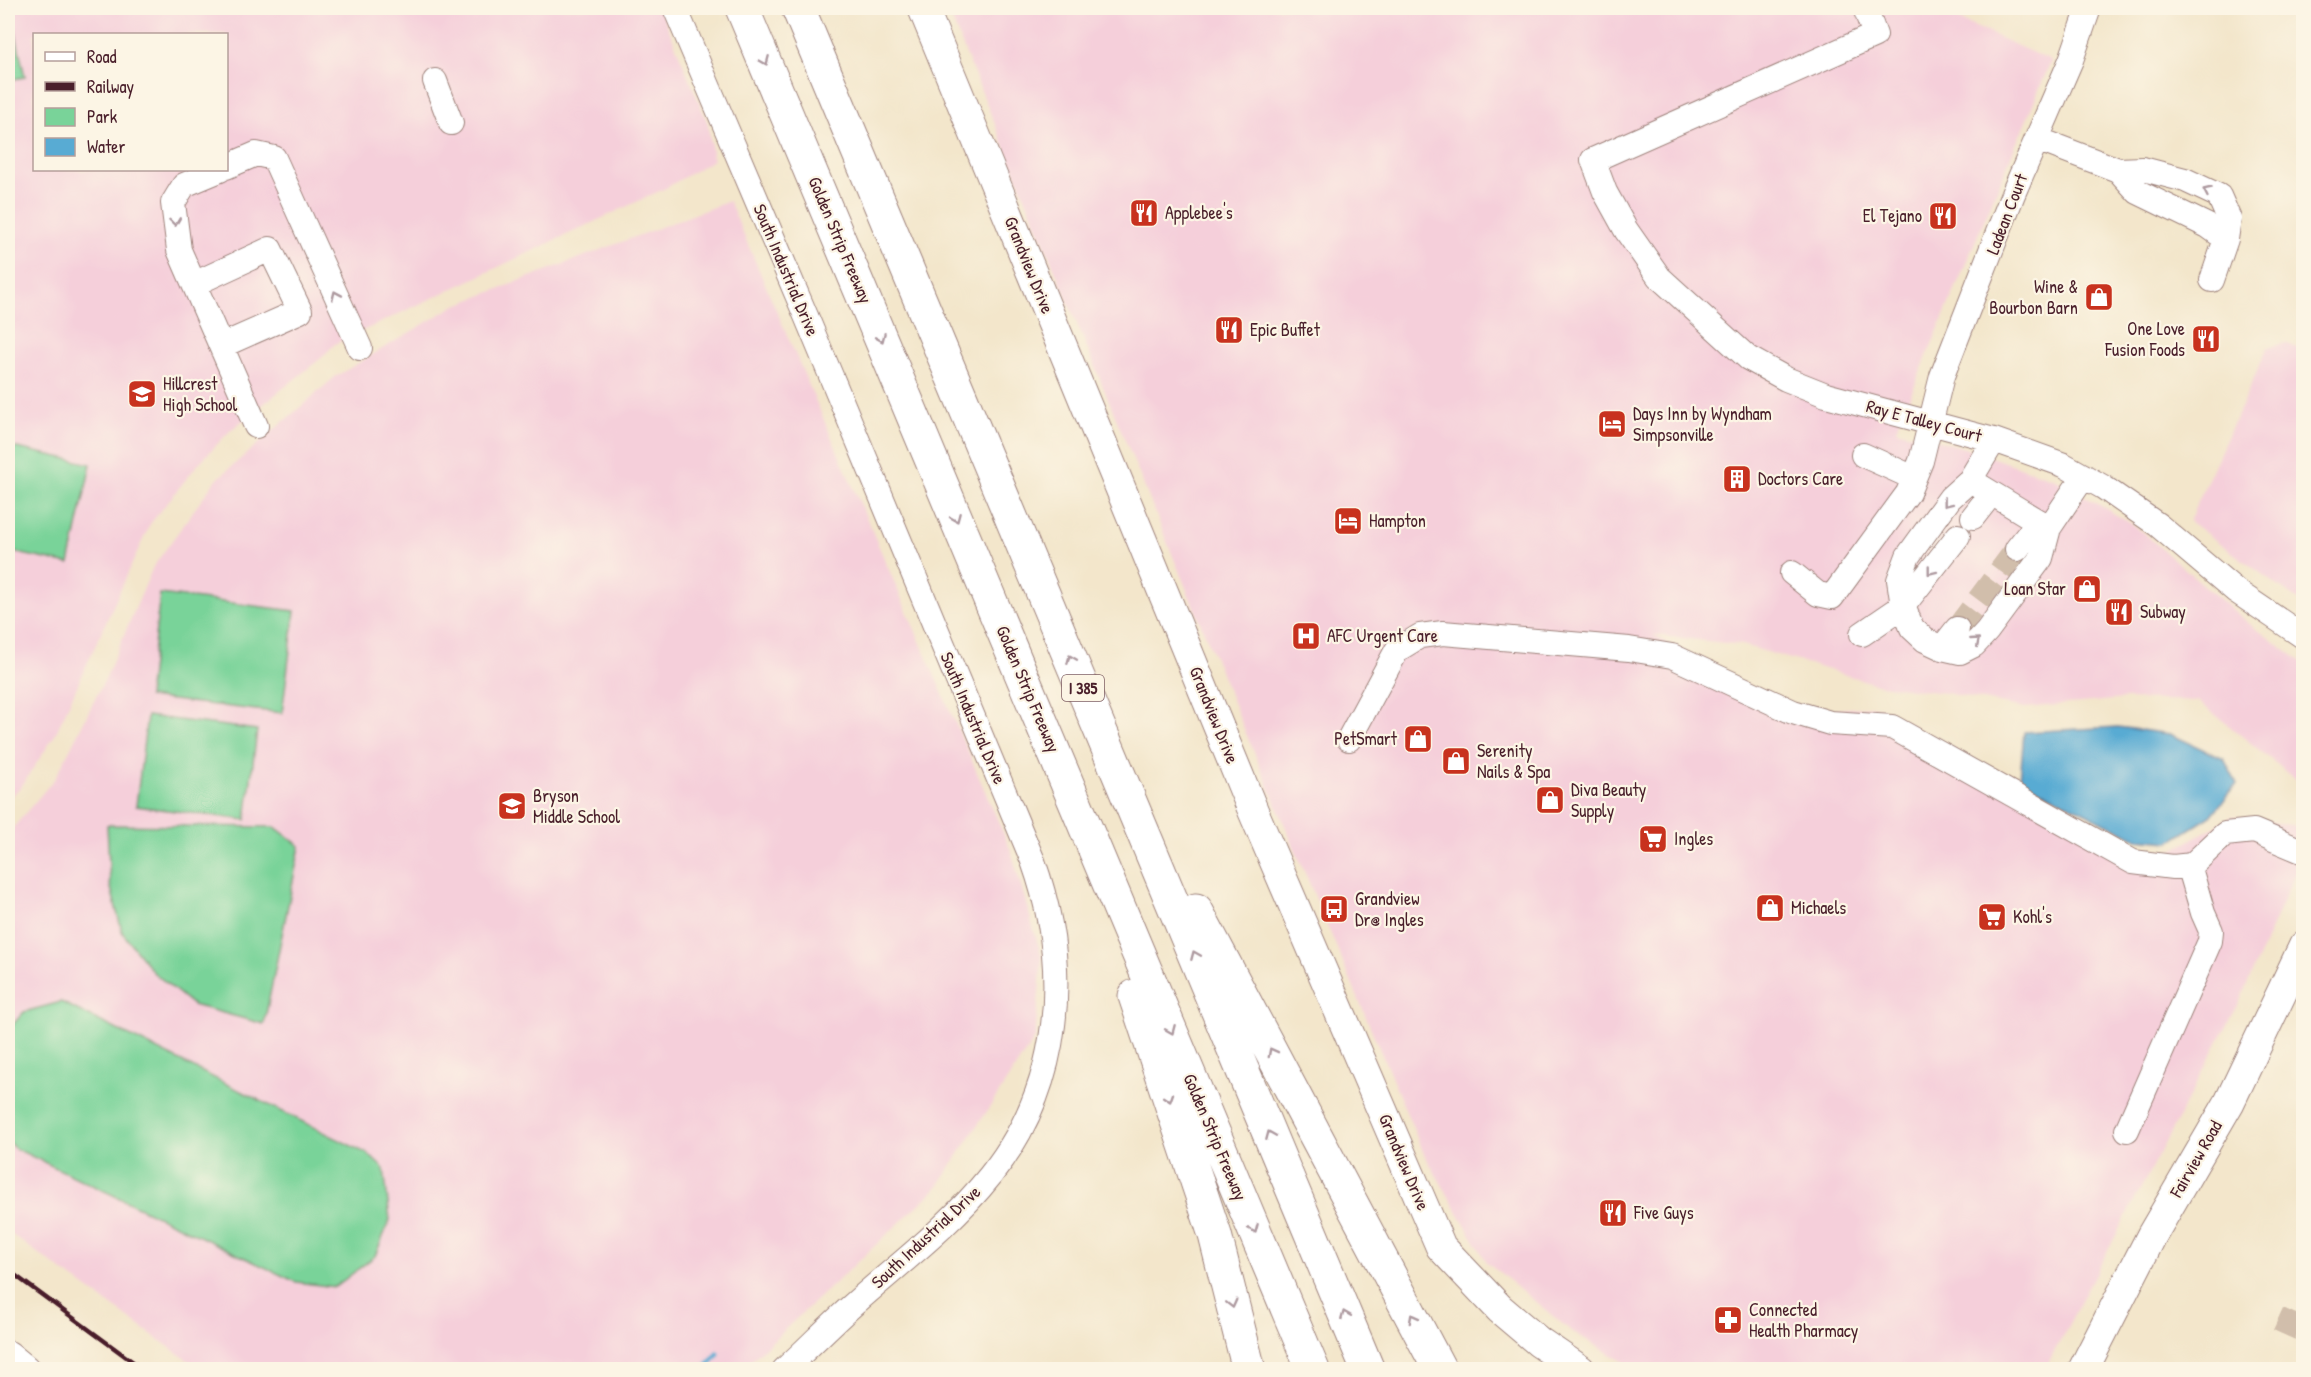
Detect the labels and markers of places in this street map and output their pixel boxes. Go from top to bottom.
restaurant icon: Applebee's [1128,197,1160,229]
place label: Applebee's [1165,200,1233,225]
restaurant icon: El Tejano [1927,200,1959,232]
place label: El Tejano [1863,203,1922,228]
place label: Wine & Bourbon Barn [1989,274,2078,320]
shop icon: Wine & Bourbon Barn [2083,281,2115,313]
restaurant icon: Epic Buffet [1213,314,1245,346]
place label: One Love Fusion Foods [2104,316,2185,362]
place label: Epic Buffet [1250,317,1321,342]
restaurant icon: One Love Fusion Foods [2190,323,2222,355]
place label: Hillcrest High School [163,371,237,417]
school or university icon: Hillcrest High School [126,378,158,410]
place label: Days Inn by Wyndham Simpsonville [1633,401,1772,447]
hotel icon: Days Inn by Wyndham Simpsonville [1596,408,1628,440]
building icon: Doctors Care [1721,463,1753,495]
place label: Doctors Care [1758,466,1843,491]
hotel icon: Hampton [1332,505,1364,537]
place label: Hampton [1369,508,1426,533]
shop icon: Loan Star [2071,573,2103,605]
place label: Loan Star [2004,576,2066,601]
restaurant icon: Subway [2103,596,2135,628]
place label: Subway [2140,599,2186,624]
hospital icon: AFC Urgent Care [1290,620,1322,652]
place label: AFC Urgent Care [1327,623,1438,648]
shop icon: PetSmart [1402,723,1434,755]
place label: PetSmart [1334,726,1398,751]
place label: Serenity Nails & Spa [1477,738,1550,784]
shop icon: Serenity Nails & Spa [1440,745,1472,777]
place label: Diva Beauty Supply [1571,777,1647,823]
place label: Bryson Middle School [533,783,620,829]
shop icon: Diva Beauty Supply [1534,784,1566,816]
school or university icon: Bryson Middle School [496,790,528,822]
supermarket icon: Ingles [1637,823,1669,855]
place label: Ingles [1674,826,1713,851]
place label: Grandview Dr@ Ingles [1355,886,1424,932]
shop icon: Michaels [1754,892,1786,924]
bus stop icon: Grandview Dr@ Ingles [1318,893,1350,925]
place label: Michaels [1791,895,1846,920]
supermarket icon: Kohl's [1976,901,2008,933]
place label: Kohl's [2013,904,2052,929]
restaurant icon: Five Guys [1597,1197,1629,1229]
place label: Five Guys [1633,1200,1694,1225]
place label: Connected Health Pharmacy [1749,1297,1859,1343]
pharmacy icon: Connected Health Pharmacy [1712,1304,1744,1336]

